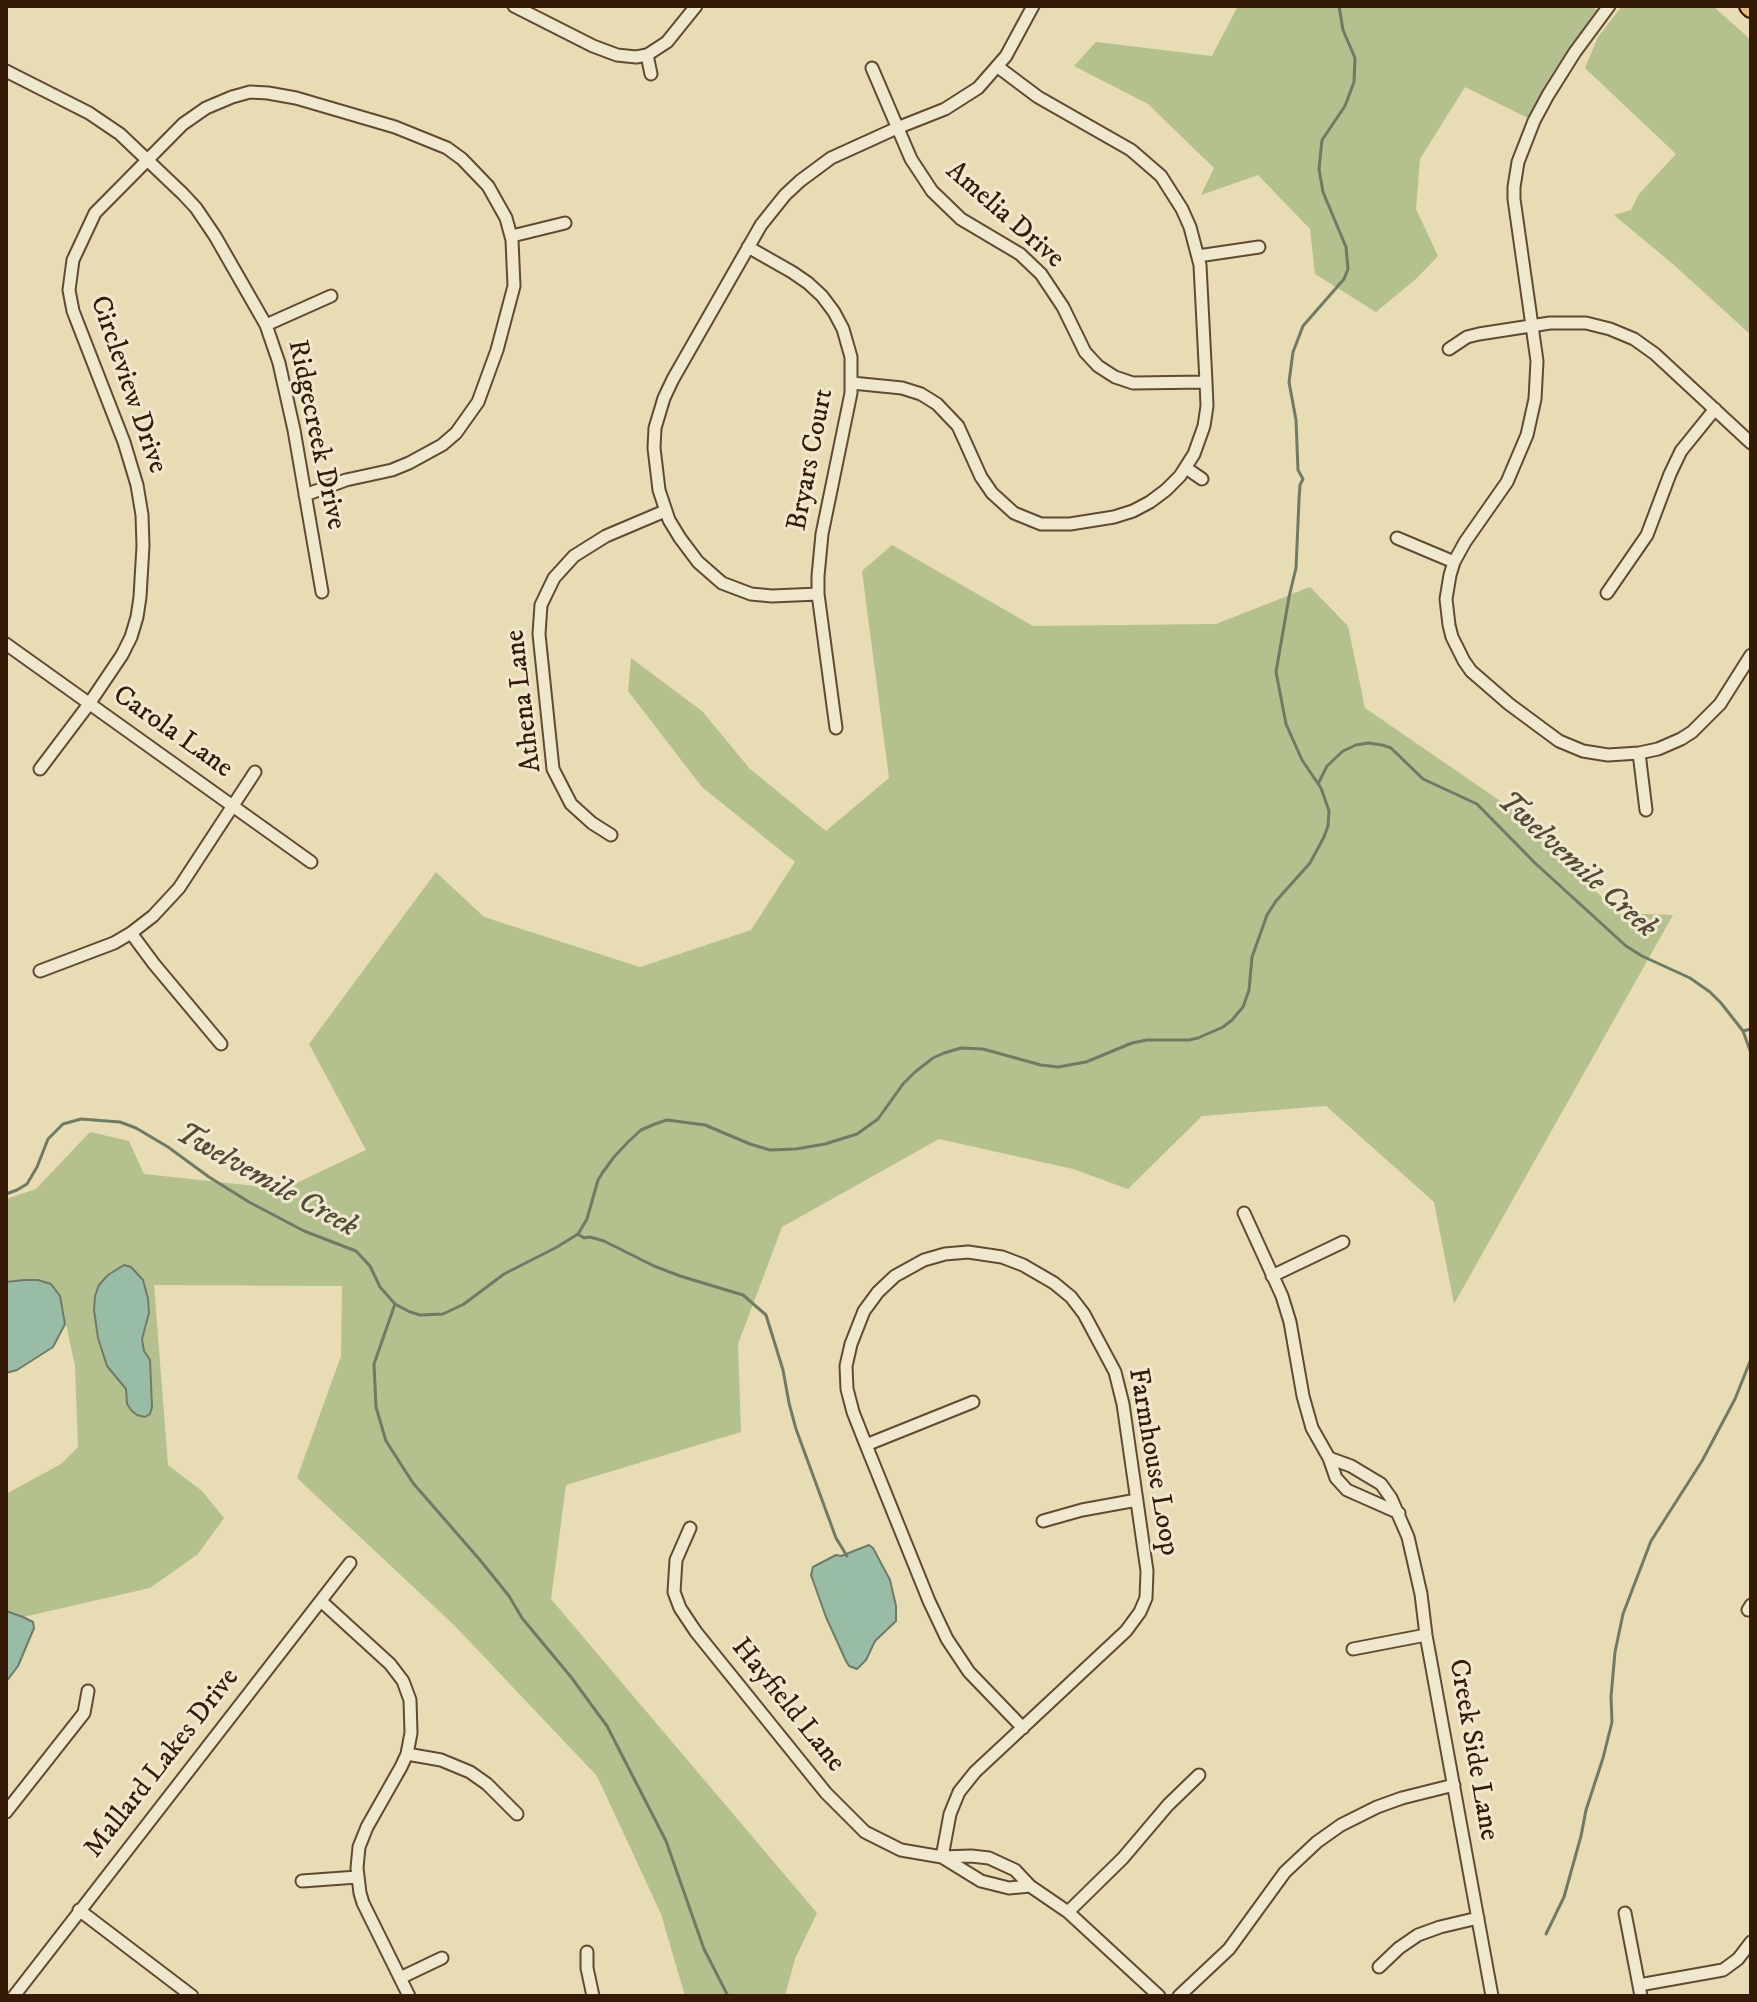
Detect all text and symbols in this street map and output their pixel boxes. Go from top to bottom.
street label: Amelia Drive [938,155,1070,277]
street label: Circleview Drive [81,292,173,478]
street label: Ridgecreek Drive [279,337,351,533]
street label: Bryars Court [782,386,842,534]
street label: Athena Lane [500,628,550,774]
street label: Carola Lane [105,679,239,787]
water label: Twelvemile Creek [1489,785,1663,947]
water label: Twelvemile Creek [169,1117,363,1247]
street label: Farmhouse Loop [1119,1366,1185,1558]
street label: Hayfield Lane [723,1632,851,1780]
street label: Creek Side Lane [1440,1657,1504,1843]
street label: Mallard Lakes Drive [79,1662,247,1866]

